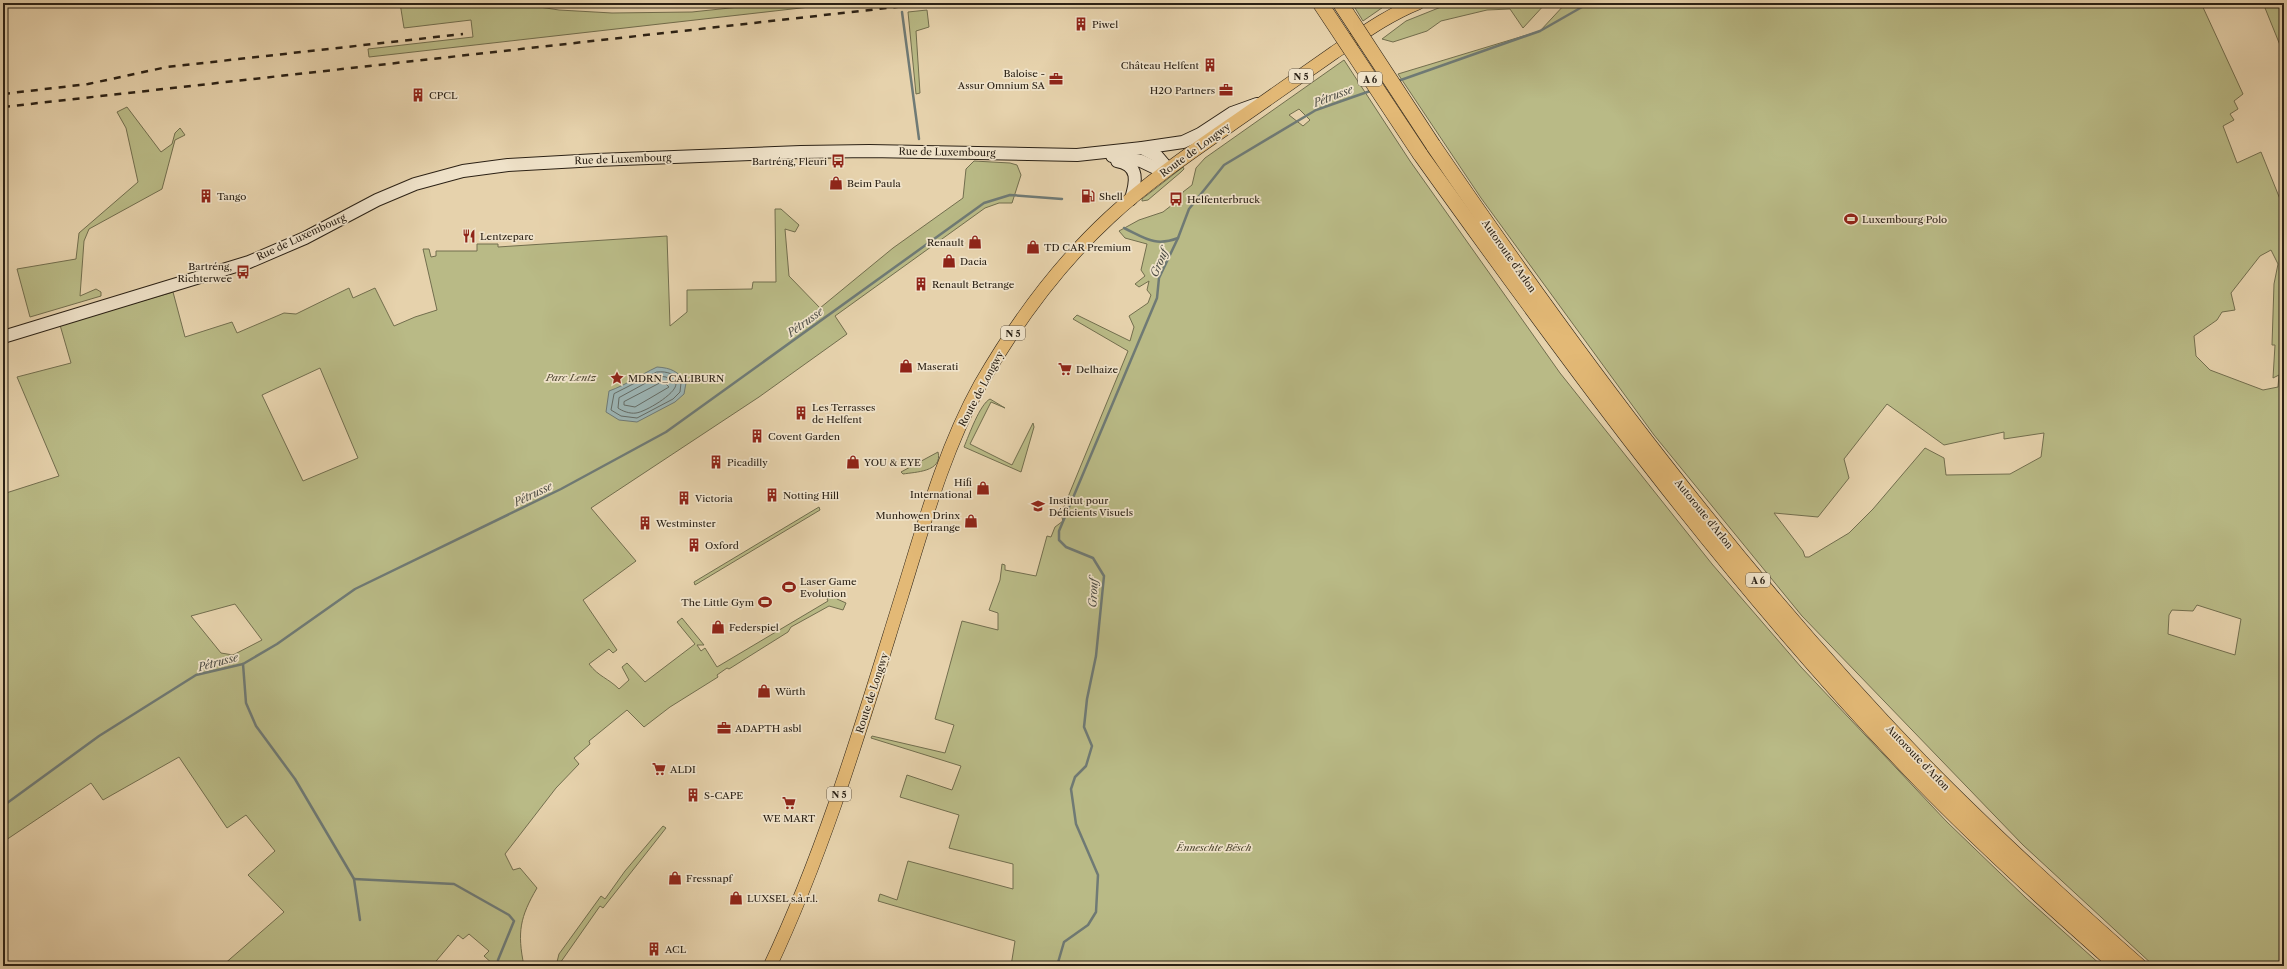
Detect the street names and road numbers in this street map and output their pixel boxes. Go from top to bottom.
road number: N 5 [1289,69,1313,83]
road number: A 6 [1358,72,1382,86]
street label: Route de Longwy [1157,120,1233,180]
street label: Rue de Luxembourg [898,145,996,159]
street label: Rue de Luxembourg [574,151,672,167]
street label: Rue de Luxembourg [254,210,348,263]
street label: Autoroute d'Arlon [1478,216,1539,296]
road number: N 5 [1001,326,1025,340]
street label: Route de Longwy [956,349,1007,429]
street label: Autoroute d'Arlon [1671,476,1737,552]
road number: A 6 [1746,573,1770,587]
street label: Route de Longwy [853,651,891,735]
street label: Autoroute d'Arlon [1883,722,1953,794]
road number: N 5 [827,787,851,801]

